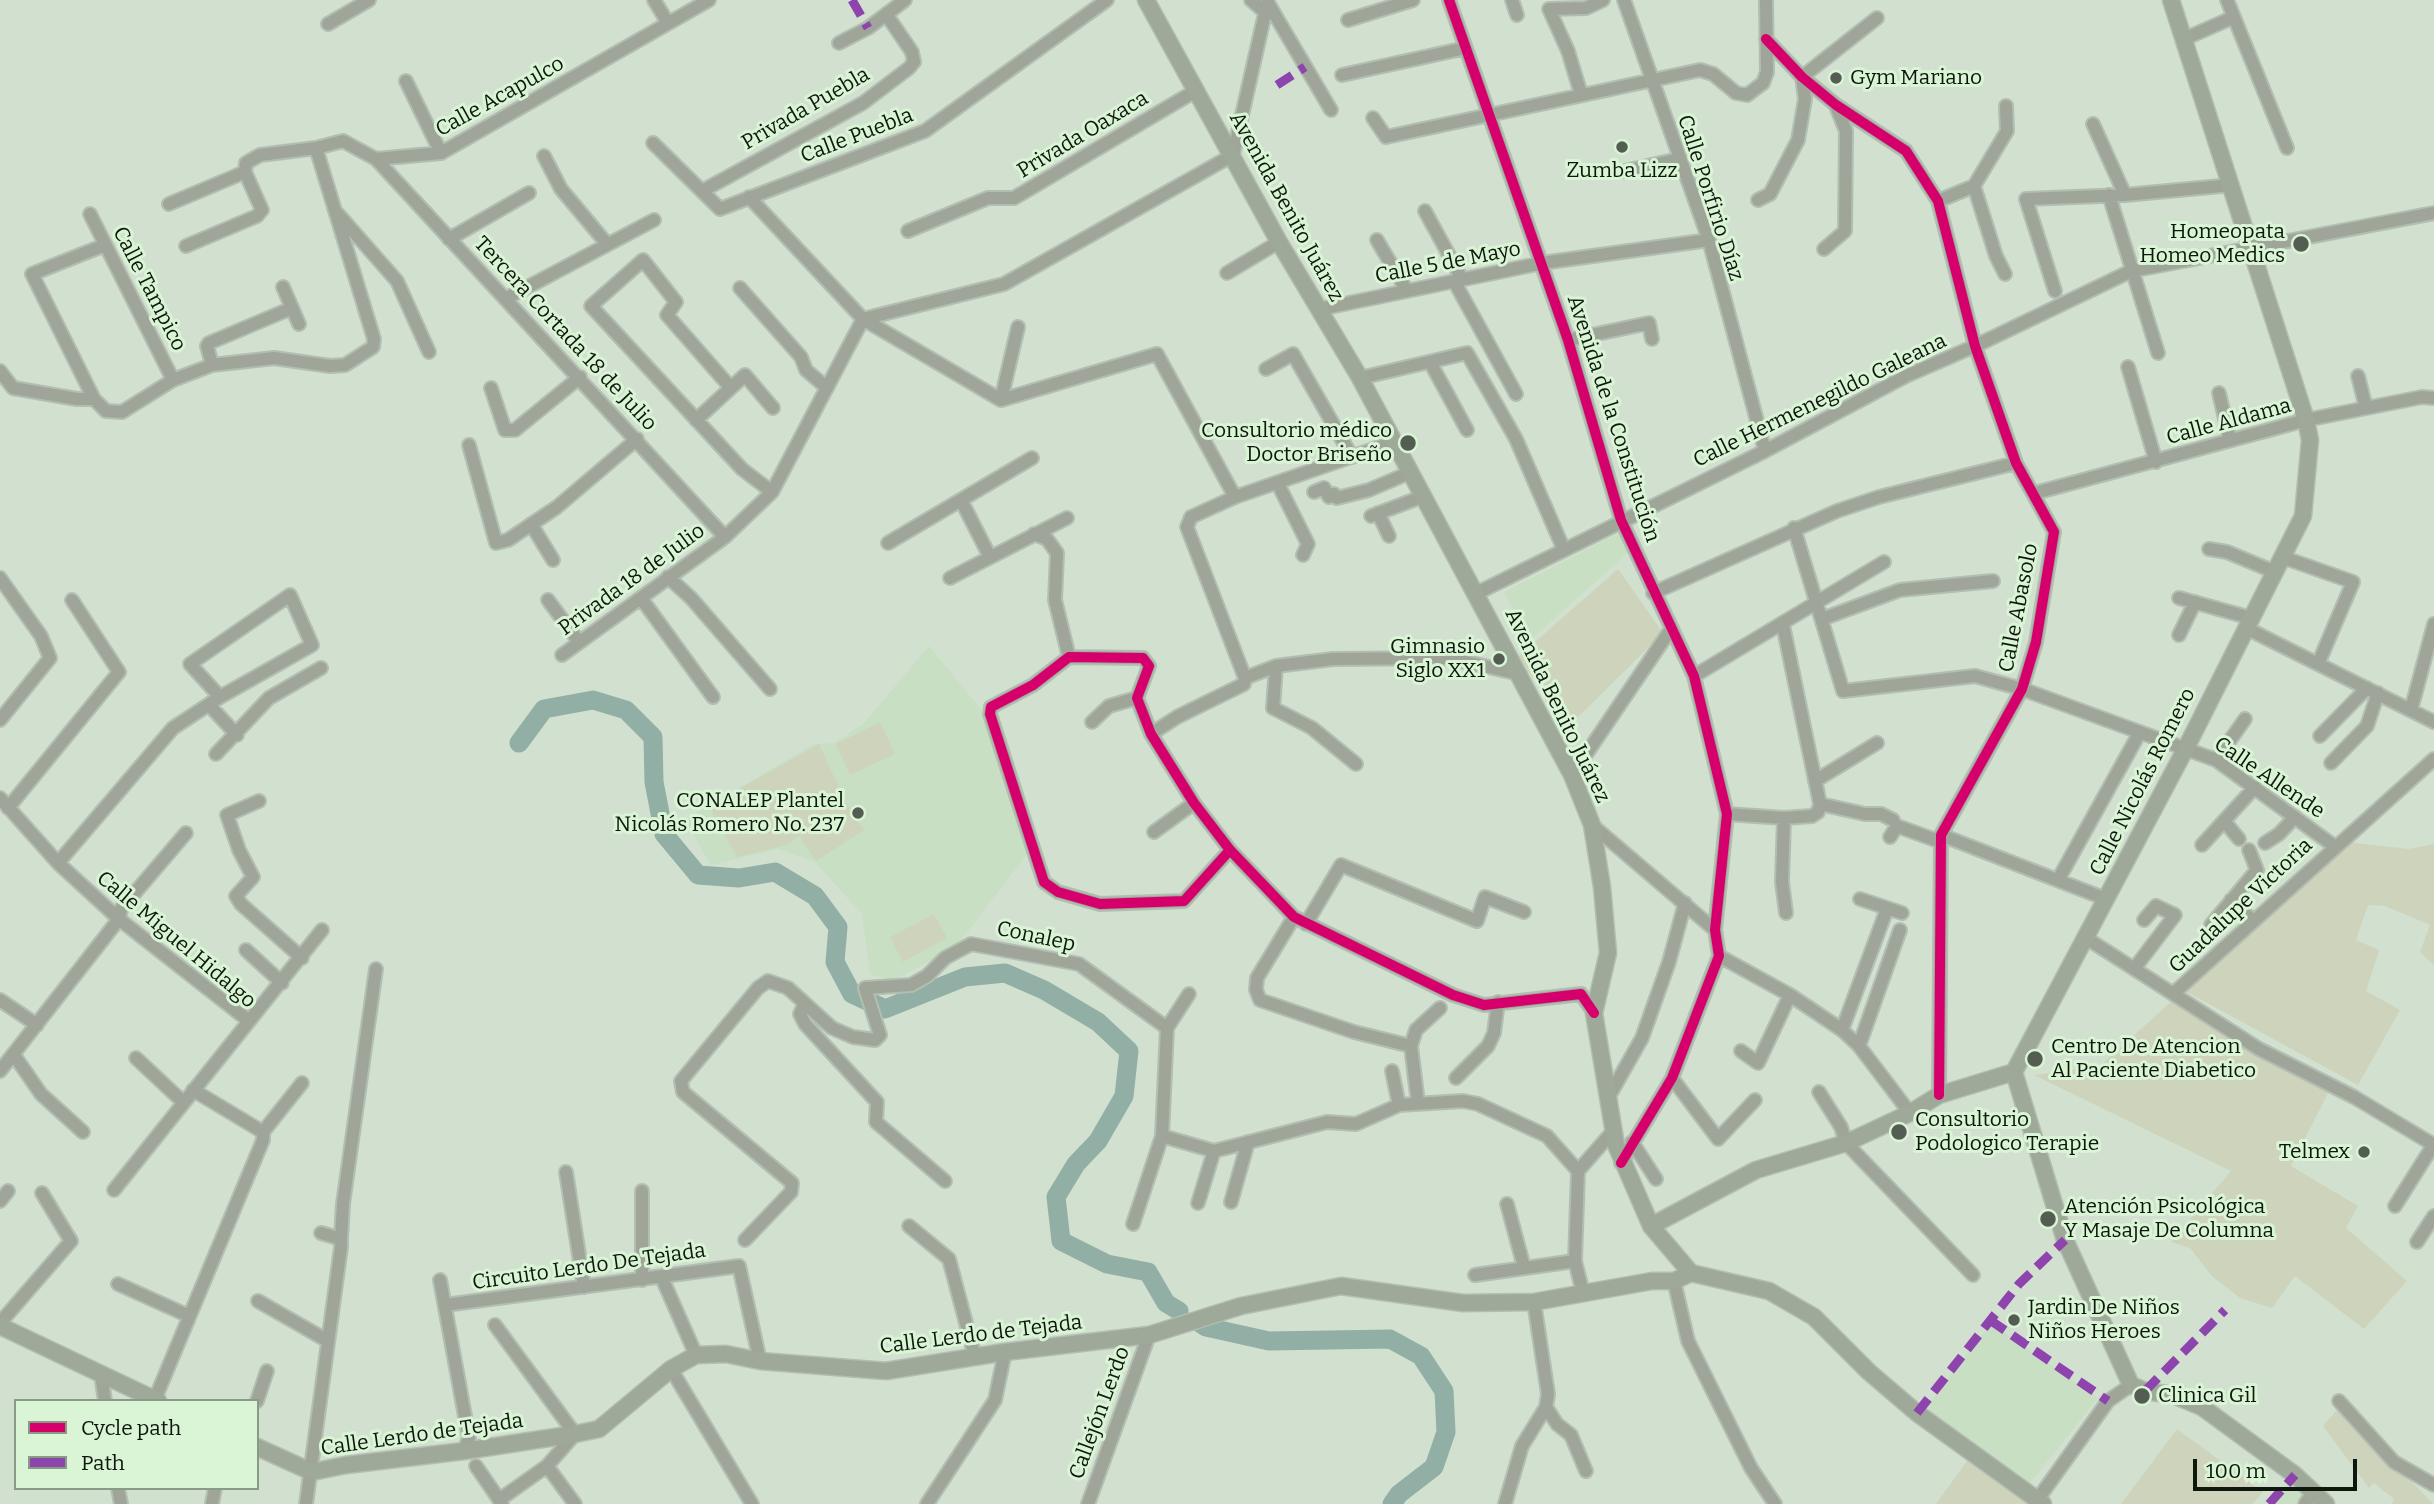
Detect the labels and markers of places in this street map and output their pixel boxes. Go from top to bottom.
place label: Gym Mariano [1850,65,1982,91]
marker: Gym Mariano [1828,70,1844,86]
marker: Zumba Lizz [1614,139,1630,155]
place label: Zumba Lizz [1566,158,1678,184]
place label: Homeopata Homeo Medics [2139,219,2285,269]
marker: Homeopata Homeo Medics [2291,234,2311,254]
place label: Consultorio médico Doctor Briseño [1201,418,1392,468]
marker: Consultorio médico Doctor Briseño [1398,433,1418,453]
place label: Gimnasio Siglo XX1 [1390,634,1485,684]
marker: Gimnasio Siglo XX1 [1491,651,1507,667]
place label: CONALEP Plantel Nicolás Romero No. 237 [615,788,844,838]
marker: CONALEP Plantel Nicolás Romero No. 237 [850,805,866,821]
place label: Centro De Atencion Al Paciente Diabetico [2051,1034,2256,1084]
marker: Centro De Atencion Al Paciente Diabetico [2025,1049,2045,1069]
place label: Consultorio Podologico Terapie [1915,1107,2099,1157]
marker: Consultorio Podologico Terapie [1889,1122,1909,1142]
place label: Telmex [2279,1139,2350,1165]
marker: Telmex [2356,1144,2372,1160]
place label: Atención Psicológica Y Masaje De Columna [2064,1194,2274,1244]
marker: Atención Psicológica Y Masaje De Columna [2038,1209,2058,1229]
place label: Jardin De Niños Niños Heroes [2028,1295,2180,1345]
marker: Jardin De Niños Niños Heroes [2006,1312,2022,1328]
place label: Clinica Gil [2158,1383,2257,1409]
marker: Clinica Gil [2132,1386,2152,1406]

